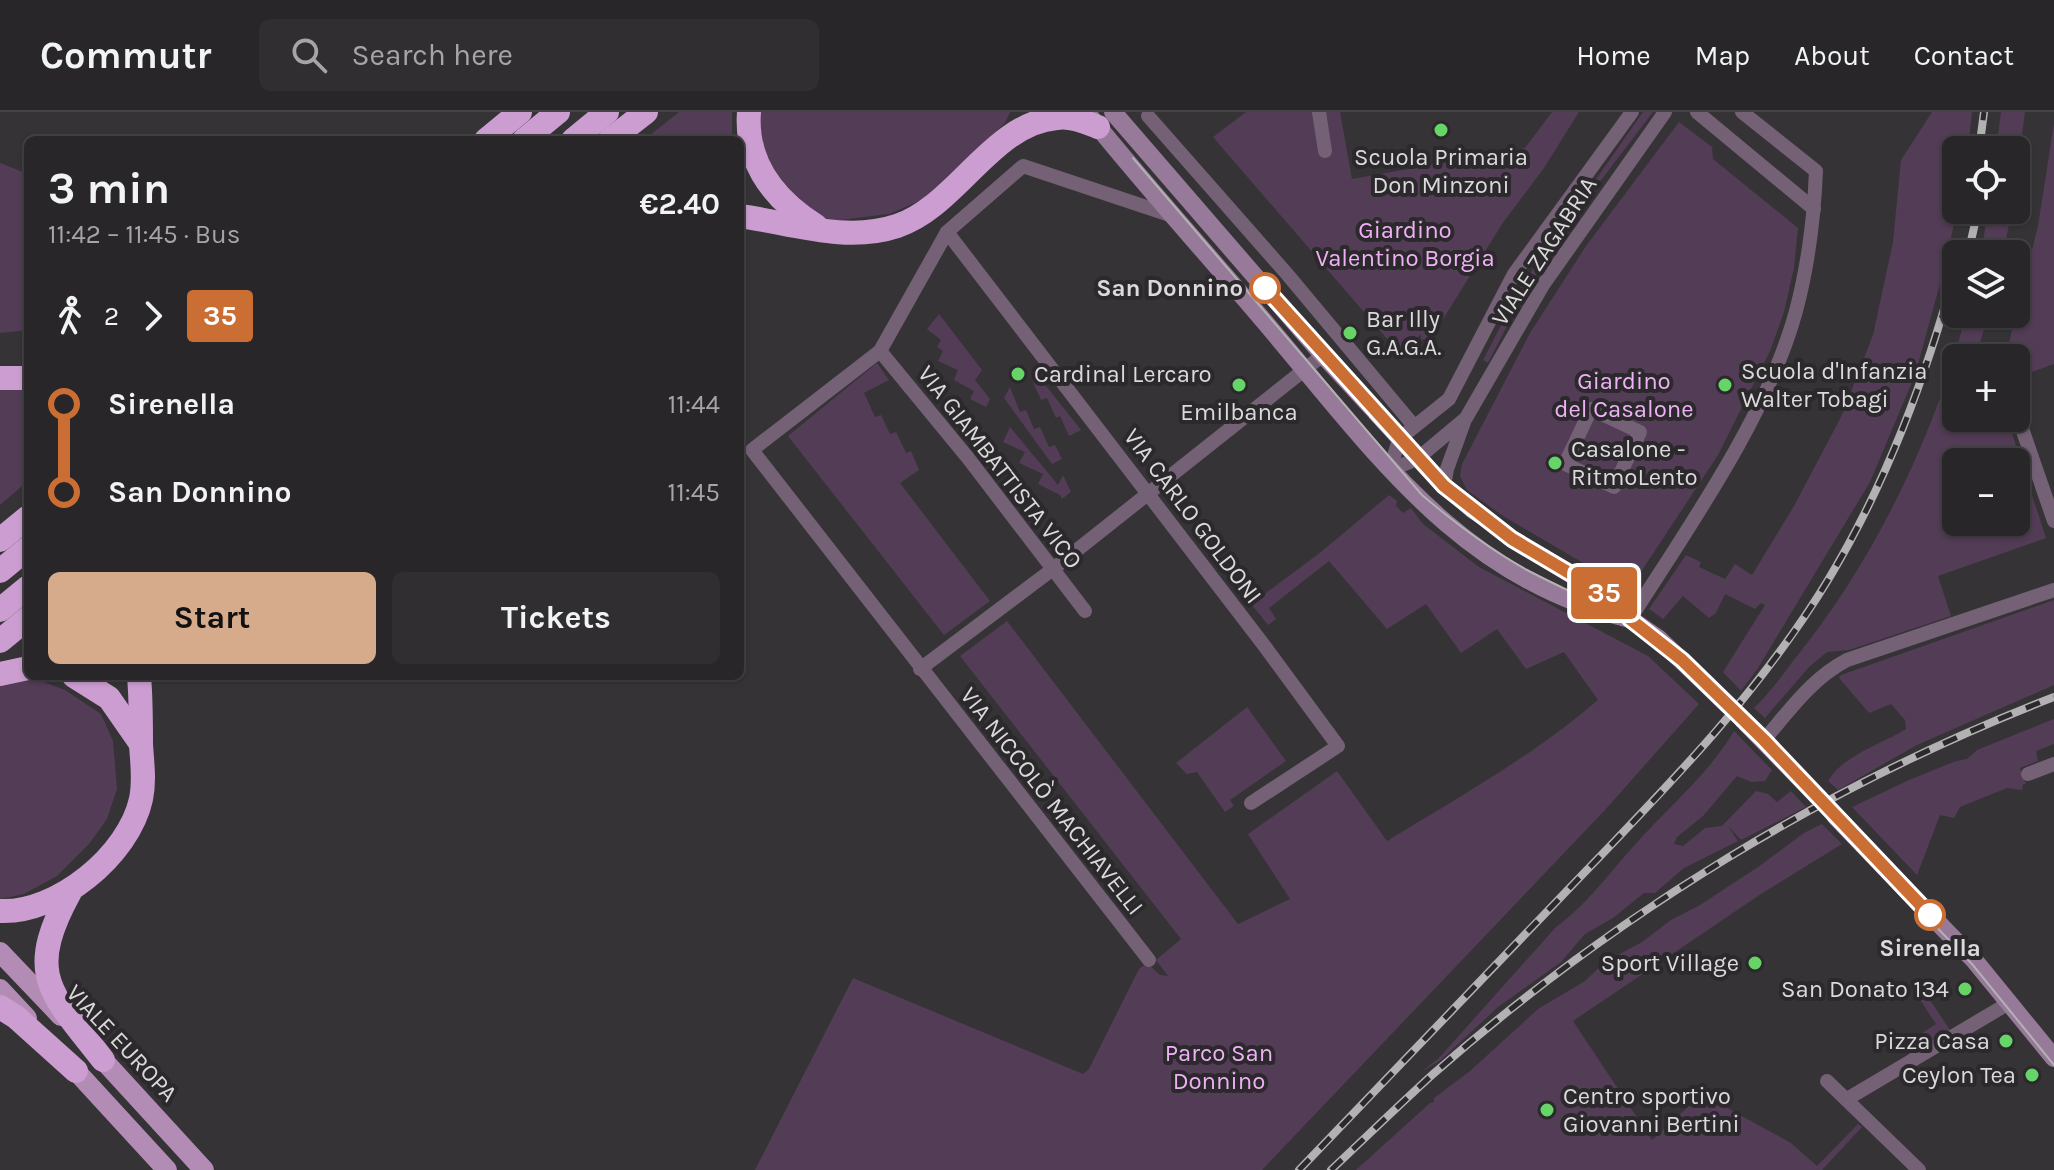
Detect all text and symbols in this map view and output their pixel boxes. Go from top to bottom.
search box [259,19,819,91]
text: Commutr [40,33,211,78]
icon: search [287,33,331,77]
text: Search here [351,37,513,73]
text: Home [1576,39,1651,72]
text: Map [1695,39,1750,72]
text: About [1794,39,1870,72]
text: Contact [1914,39,2014,72]
marker: Scuola Primaria Don Minzoni [1432,121,1450,139]
map controls [1942,136,2030,536]
button: locate [1942,136,2030,224]
place label: Scuola Primaria Don Minzoni [1354,143,1528,199]
text: 3 min [48,163,170,214]
street label: VIALE ZAGABRIA [1485,171,1603,331]
text: €2.40 [640,186,720,222]
park label: Giardino Valentino Borgia [1315,216,1495,272]
text: 11:42 – 11:45 · Bus [48,219,240,250]
button: layers [1942,240,2030,328]
marker: San Donnino [1250,273,1280,303]
place label: San Donnino [1096,274,1243,302]
icon: walk [48,294,92,338]
icon: forward [131,294,175,338]
text: 35 [203,299,237,332]
text: 2 [104,301,119,332]
place label: Bar Illy G.A.G.A. [1366,305,1442,361]
marker: Bar Illy G.A.G.A. [1341,324,1359,342]
button: + [1942,344,2030,432]
place label: Scuola d'Infanzia Walter Tobagi [1741,357,1928,413]
street label: VIA GIAMBATTISTA VICO [912,360,1088,574]
place label: Cardinal Lercaro [1034,360,1212,388]
marker: Cardinal Lercaro [1009,365,1027,383]
park label: Giardino del Casalone [1554,367,1694,423]
marker: Emilbanca [1230,376,1248,394]
marker: Scuola d'Infanzia Walter Tobagi [1716,376,1734,394]
text: Sirenella [108,386,235,422]
text: 11:44 [668,389,720,420]
place label: Emilbanca [1180,398,1298,426]
street label: VIA CARLO GOLDONI [1118,423,1268,609]
place label: Casalone - RitmoLento [1571,435,1698,491]
button: − [1942,448,2030,536]
marker: Casalone - RitmoLento [1546,454,1564,472]
text: San Donnino [108,474,291,510]
text: 11:45 [668,477,720,508]
line badge: 35 [1568,567,1640,619]
button: Start [48,572,376,664]
button: Tickets [392,572,720,664]
text: 35 [1587,576,1621,609]
street label: VIA NICCOLÒ MACHIAVELLI [954,682,1150,920]
marker: Sirenella [1915,900,1945,930]
place label: Sirenella [1879,934,1981,962]
place label: Sport Village [1601,949,1739,977]
marker: Sport Village [1746,954,1764,972]
place label: San Donato 134 [1781,975,1949,1003]
street label: VIALE EUROPA [61,979,184,1108]
marker: San Donato 134 [1956,980,1974,998]
place label: Pizza Casa [1874,1027,1990,1055]
marker: Pizza Casa [1997,1032,2015,1050]
park label: Parco San Donnino [1165,1039,1273,1095]
place label: Ceylon Tea [1902,1061,2016,1089]
marker: Ceylon Tea [2023,1066,2041,1084]
place label: Centro sportivo Giovanni Bertini [1563,1082,1740,1138]
marker: Centro sportivo Giovanni Bertini [1538,1101,1556,1119]

